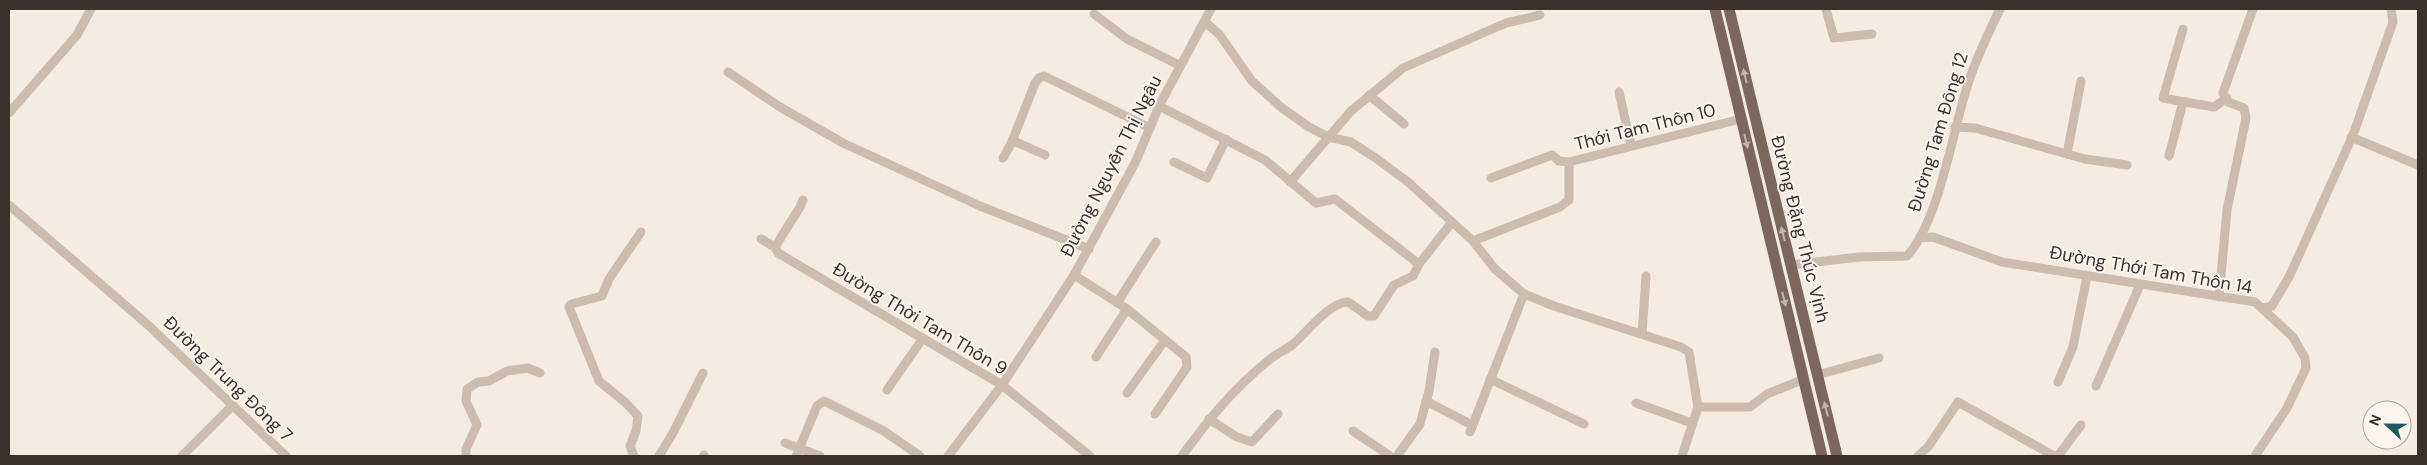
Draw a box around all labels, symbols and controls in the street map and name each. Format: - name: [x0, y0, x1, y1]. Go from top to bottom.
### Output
- street label: Đường Tam Đông 12: [1902, 49, 1974, 215]
- one-way arrow: [1741, 68, 1749, 84]
- street label: Đường Nguyễn Thị Ngâu: [1055, 71, 1167, 261]
- street label: Thới Tam Thôn 10: [1572, 98, 1718, 156]
- street label: Đường Đặng Thúc Vịnh: [1765, 133, 1835, 325]
- one-way arrow: [1742, 134, 1750, 149]
- one-way arrow: [1779, 227, 1787, 242]
- street label: Đường Thới Tam Thôn 14: [2048, 240, 2254, 300]
- street label: Đường Thời Tam Thôn 9: [828, 257, 1012, 381]
- one-way arrow: [1780, 292, 1788, 307]
- street label: Đường Trung Đông 7: [158, 311, 298, 447]
- north arrow: [2362, 400, 2412, 450]
- one-way arrow: [1822, 401, 1830, 416]
- text: N: [2365, 412, 2385, 428]

